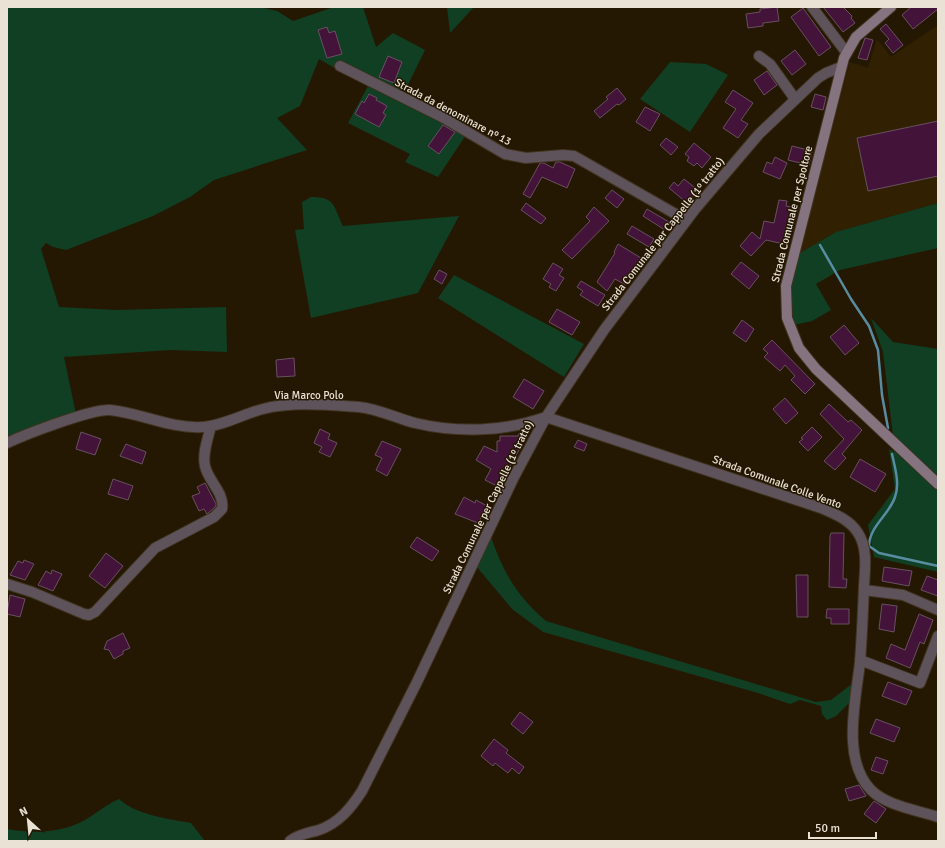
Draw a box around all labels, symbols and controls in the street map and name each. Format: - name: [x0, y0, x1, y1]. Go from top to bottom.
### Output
- street label: Strada da denominare nº 13: [393, 76, 514, 148]
- street label: Strada Comunale per Spoltore: [769, 144, 815, 284]
- street label: Strada Comunale per Cappelle (1º tratto): [599, 155, 727, 313]
- street label: Via Marco Polo: [274, 389, 344, 402]
- street label: Strada Comunale per Cappelle (1º tratto): [440, 418, 536, 596]
- street label: Strada Comunale Colle Vento: [711, 453, 843, 511]
- north arrow: [8, 800, 48, 840]
- text: N: [17, 804, 30, 819]
- scale bar: [809, 814, 876, 840]
- text: 50 m: [815, 821, 840, 836]

